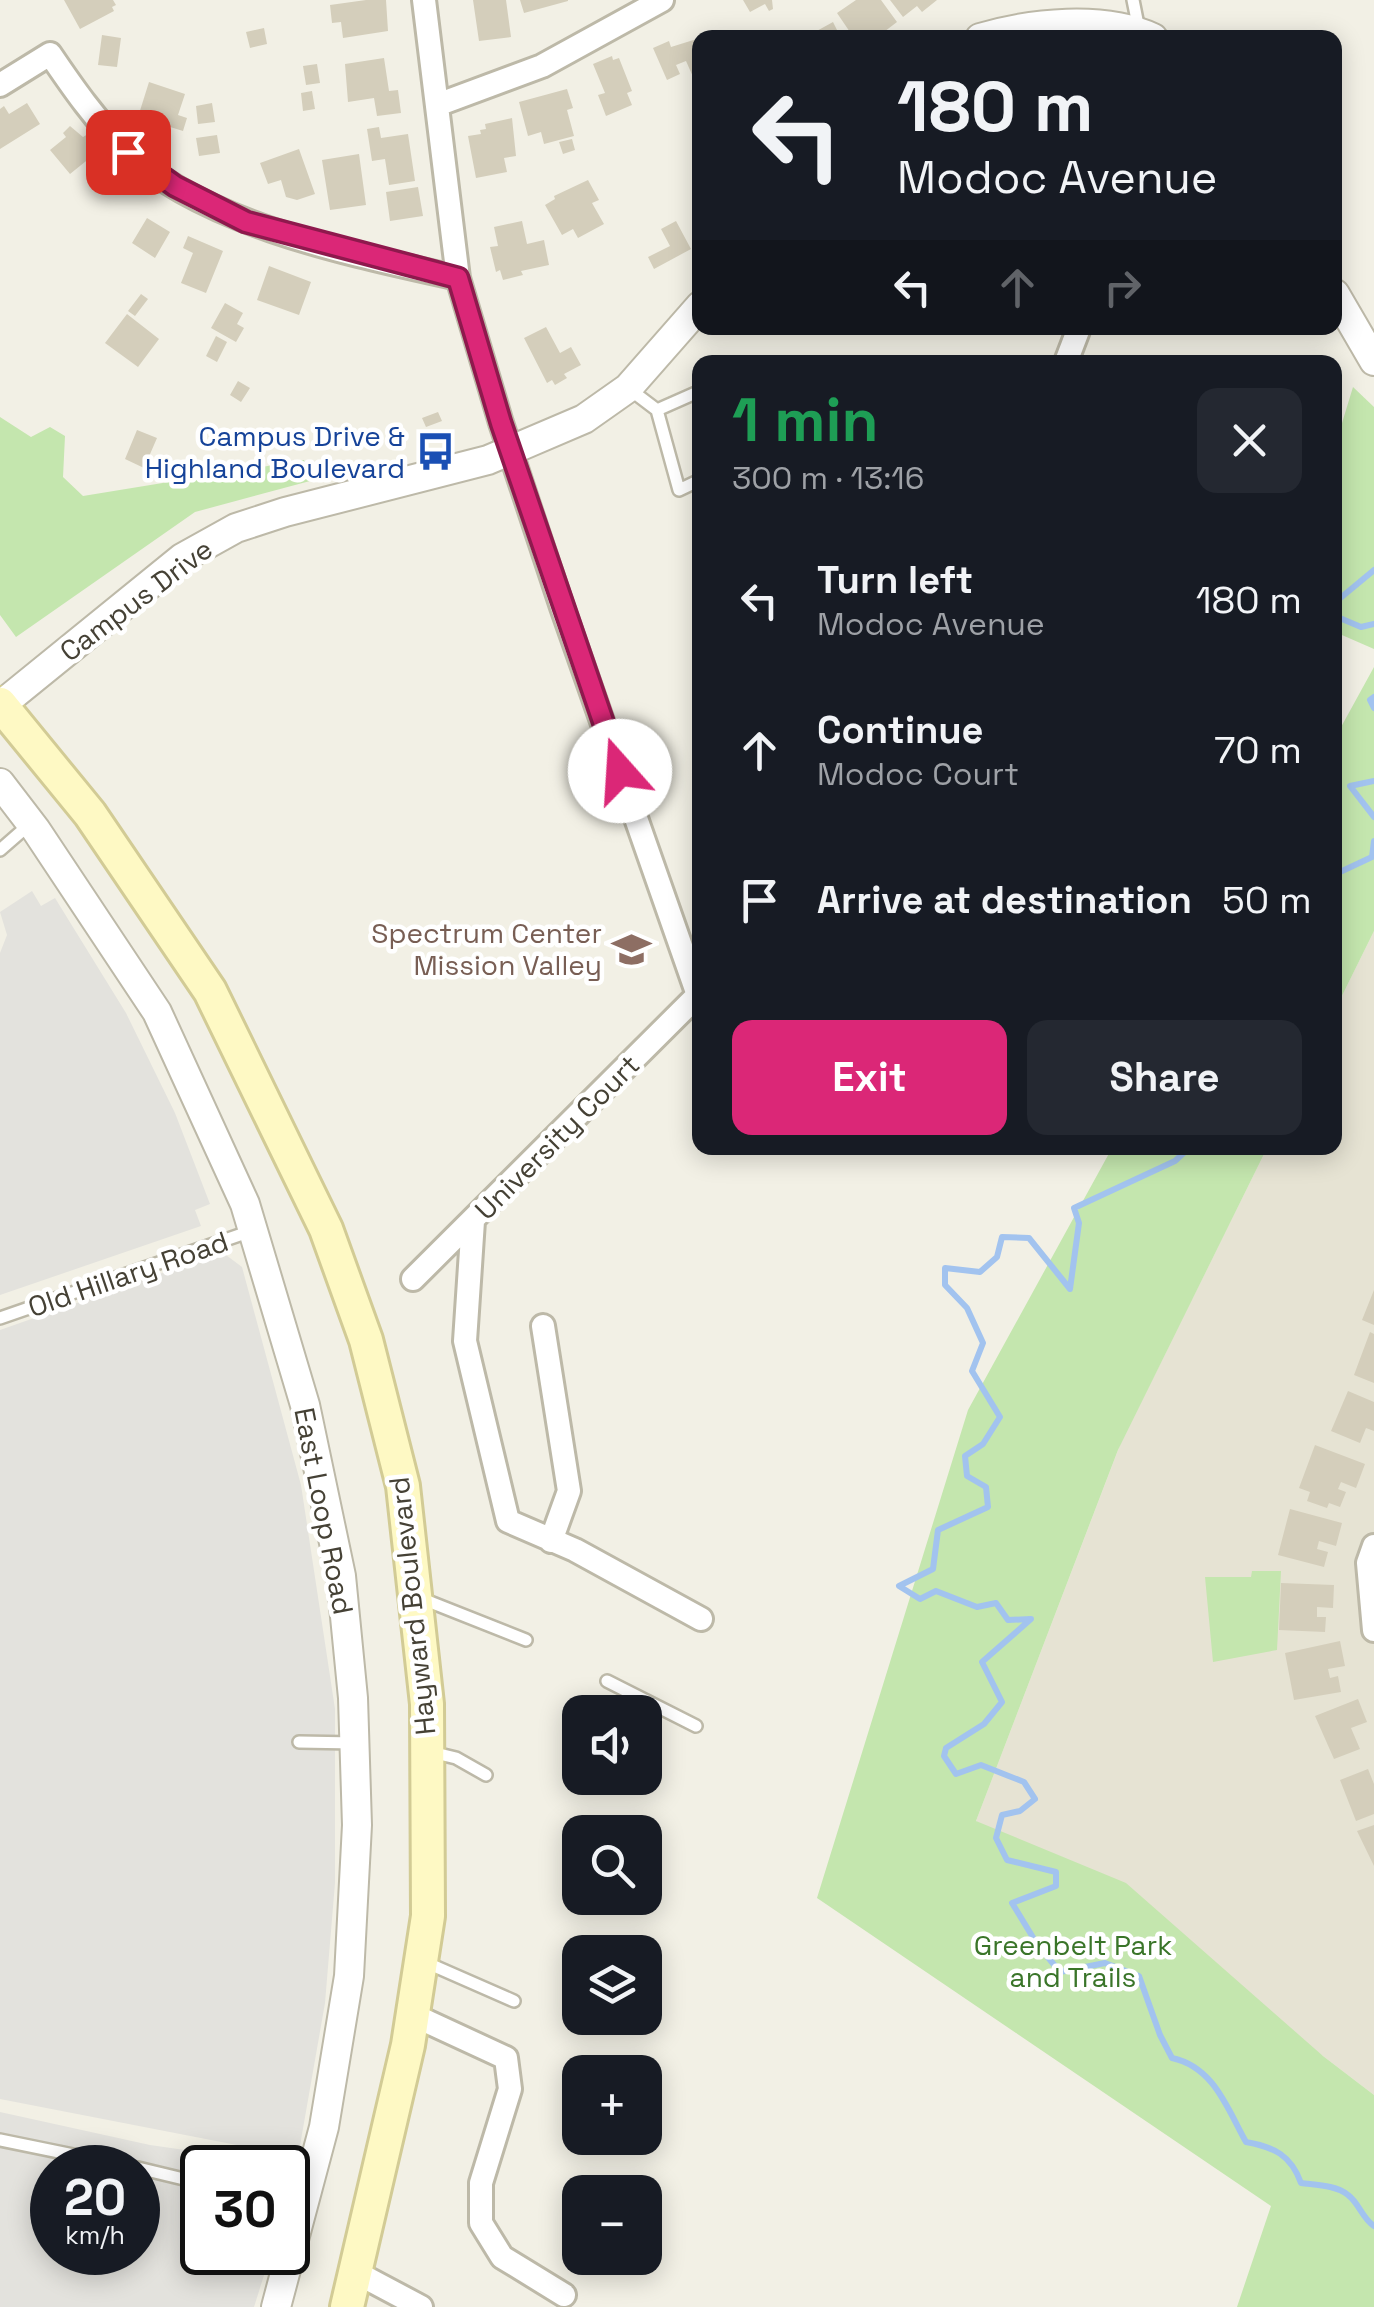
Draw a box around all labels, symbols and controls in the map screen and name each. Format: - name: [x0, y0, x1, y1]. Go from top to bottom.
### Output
- text: 180 m: [897, 62, 1094, 151]
- icon: left: [732, 70, 862, 200]
- pin: [86, 110, 171, 195]
- icon: arrive: [101, 125, 156, 180]
- text: Modoc Avenue: [897, 149, 1217, 206]
- icon: left: [885, 260, 940, 315]
- icon: ahead: [990, 260, 1045, 315]
- icon: right: [1095, 260, 1150, 315]
- text: 1 min: [732, 382, 879, 459]
- button: close: [1197, 388, 1302, 493]
- place label: Campus Drive & Highland Boulevard: [145, 418, 405, 486]
- bus stop icon: Campus Drive & Highland Boulevard: [414, 431, 456, 473]
- text: 300 m · 13:16: [732, 458, 924, 498]
- street label: Campus Drive: [52, 531, 220, 669]
- text: Turn left: [817, 556, 973, 604]
- icon: left: [732, 573, 787, 628]
- text: 180 m: [1196, 576, 1302, 624]
- text: Modoc Avenue: [817, 604, 1045, 644]
- text: Continue: [817, 706, 983, 754]
- position arrow: [568, 719, 672, 823]
- icon: ahead: [732, 723, 787, 778]
- text: 70 m: [1214, 726, 1302, 774]
- text: Modoc Court: [817, 754, 1019, 794]
- icon: arrive: [732, 873, 787, 928]
- text: Arrive at destination: [817, 876, 1192, 924]
- text: 50 m: [1222, 876, 1312, 924]
- place label: Spectrum Center Mission Valley: [371, 915, 602, 983]
- school or university icon: Spectrum Center Mission Valley: [611, 928, 653, 970]
- button: Exit: [732, 1020, 1007, 1135]
- button: Share: [1027, 1020, 1302, 1135]
- street label: University Court: [467, 1047, 647, 1227]
- street label: Old Hillary Road: [23, 1223, 233, 1325]
- street label: East Loop Road: [286, 1404, 362, 1618]
- street label: Hayward Boulevard: [381, 1475, 443, 1737]
- map controls: [562, 1695, 662, 2275]
- button: sound: [562, 1695, 662, 1795]
- button: search: [562, 1815, 662, 1915]
- park label: Greenbelt Park and Trails: [974, 1927, 1172, 1995]
- button: layers: [562, 1935, 662, 2035]
- button: +: [562, 2055, 662, 2155]
- speed limit sign: 30: [180, 2145, 310, 2275]
- text: 20: [64, 2166, 126, 2230]
- button: −: [562, 2175, 662, 2275]
- text: km/h: [65, 2219, 125, 2251]

